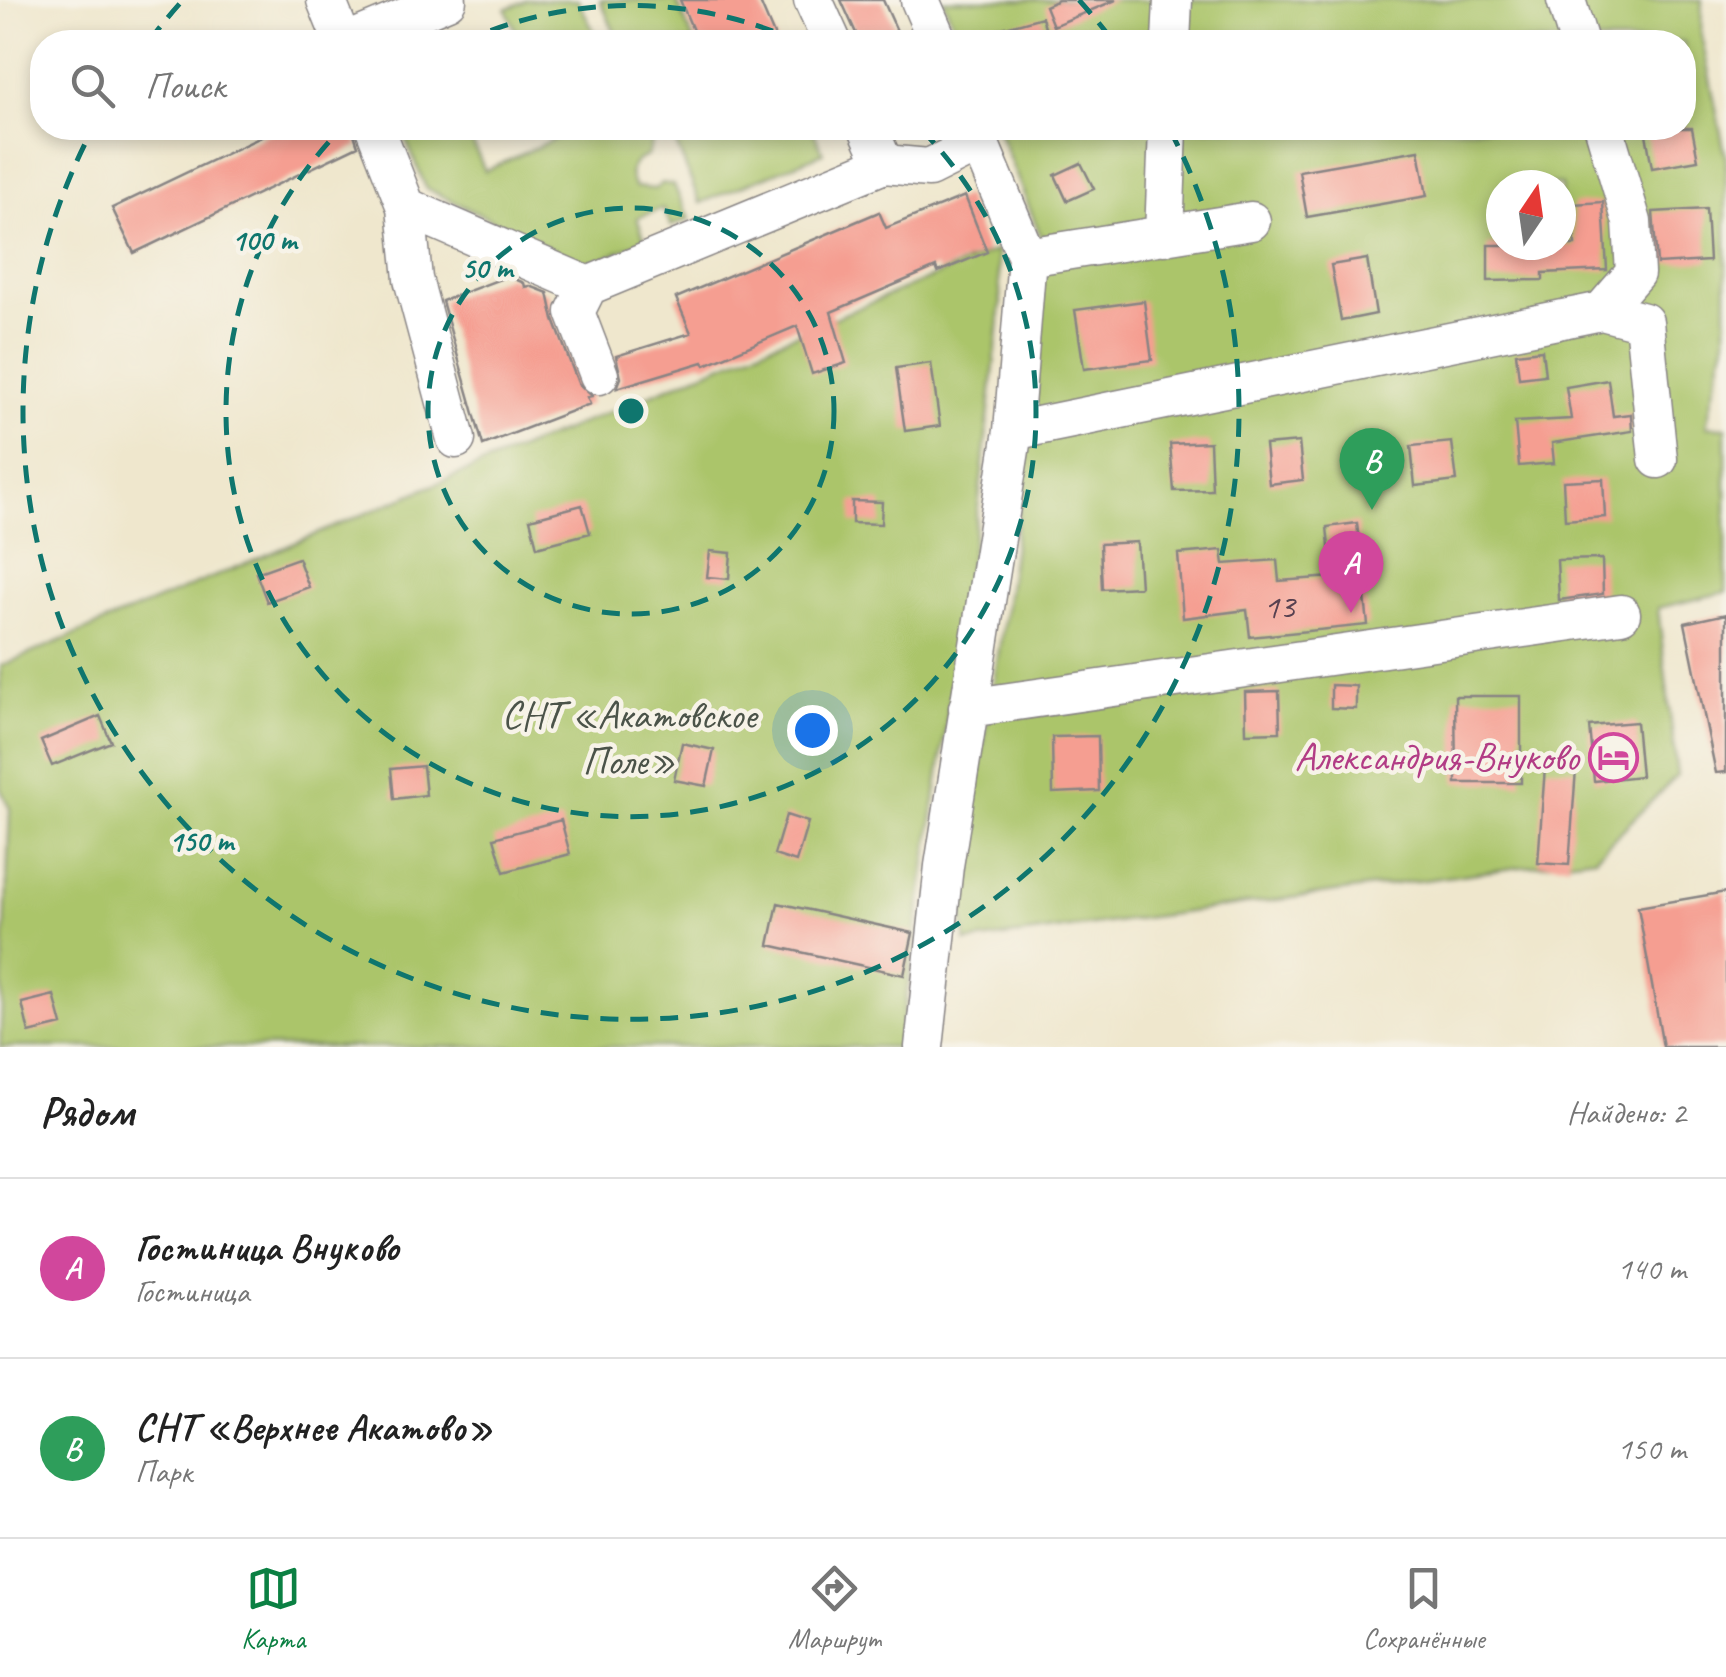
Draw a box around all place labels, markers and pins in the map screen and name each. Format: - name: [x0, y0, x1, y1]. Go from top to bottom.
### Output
- centre of rings: [613, 393, 649, 429]
- pin: B: [1340, 428, 1404, 510]
- pin: A: [1318, 530, 1384, 613]
- hotel icon: Александрия-Внуково: [1588, 731, 1640, 783]
- place label: Александрия-Внуково: [1294, 732, 1581, 782]

